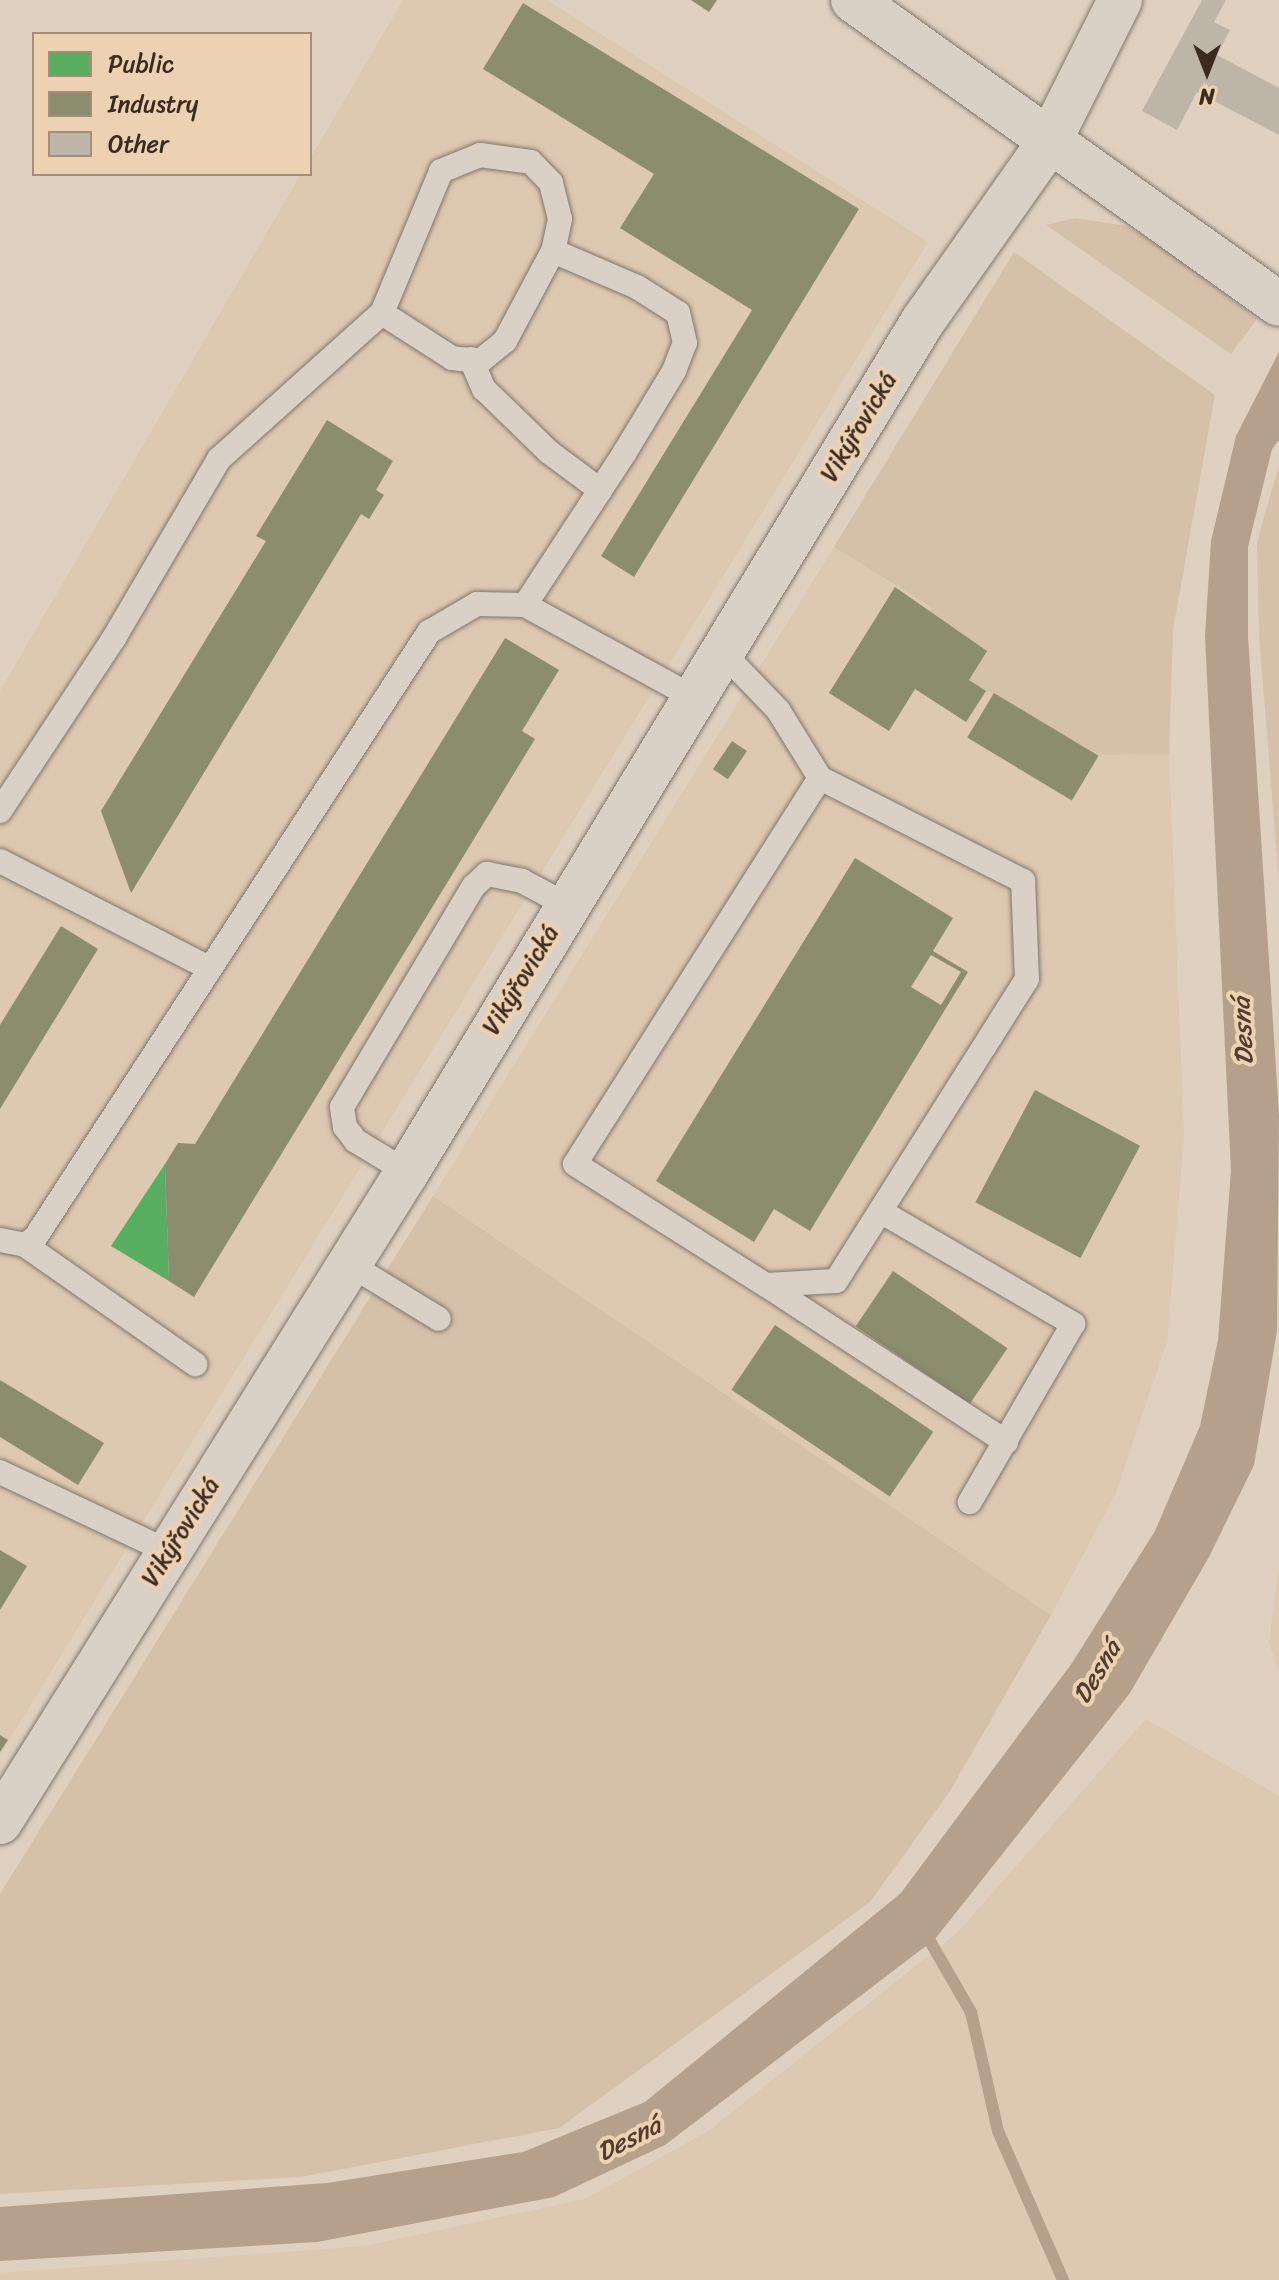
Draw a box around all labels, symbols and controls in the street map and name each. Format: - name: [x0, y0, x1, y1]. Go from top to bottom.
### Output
- legend: [32, 32, 312, 176]
- north arrow: [1167, 32, 1247, 112]
- text: Public: [108, 43, 174, 85]
- text: N: [1199, 77, 1215, 116]
- text: Industry: [108, 83, 198, 125]
- text: Other: [108, 123, 169, 165]
- street label: Vikýřovická: [815, 367, 903, 487]
- street label: Vikýřovická: [477, 920, 565, 1040]
- water label: Desná: [1226, 996, 1260, 1066]
- street label: Vikýřovická: [136, 1472, 226, 1592]
- water label: Desná: [1066, 1635, 1128, 1709]
- water label: Desná: [592, 2110, 666, 2168]

